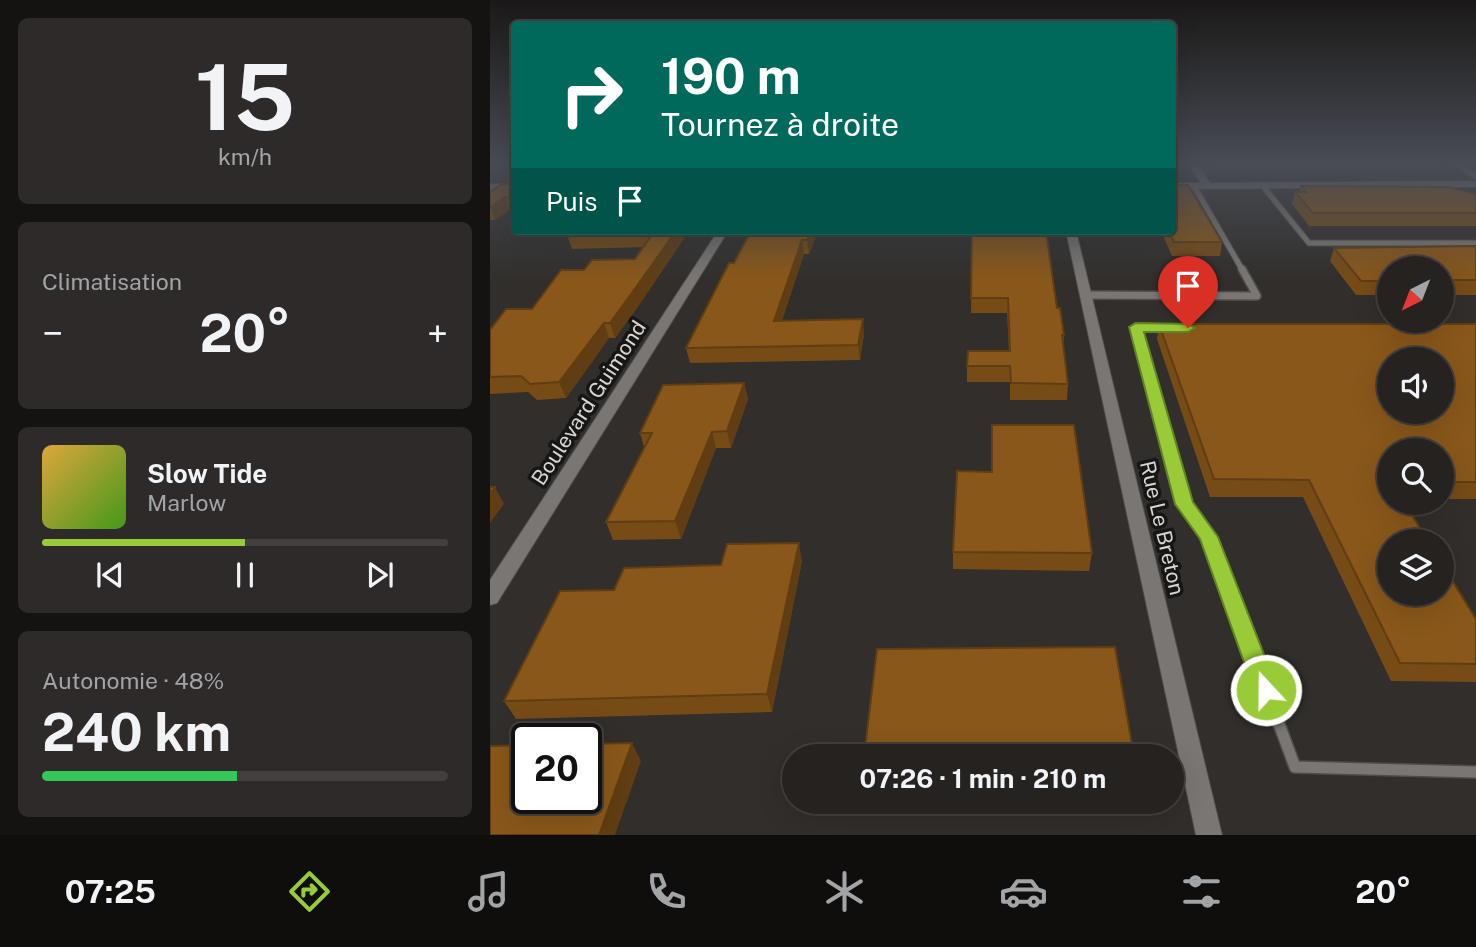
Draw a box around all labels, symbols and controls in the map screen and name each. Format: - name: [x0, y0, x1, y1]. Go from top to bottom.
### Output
- text: 15: [195, 44, 295, 150]
- text: 190 m: [661, 47, 801, 105]
- icon: right: [546, 49, 637, 140]
- text: Tournez à droite: [661, 106, 899, 143]
- text: km/h: [218, 143, 272, 170]
- icon: arrive: [611, 182, 649, 220]
- text: Puis: [546, 186, 597, 217]
- pin: [1158, 256, 1218, 328]
- north arrow: [1377, 256, 1454, 332]
- map controls: [1377, 256, 1454, 606]
- icon: arrive: [1169, 267, 1207, 305]
- text: Climatisation: [42, 268, 182, 295]
- text: 20°: [199, 303, 291, 364]
- text: −: [42, 311, 63, 356]
- text: +: [427, 311, 448, 356]
- street label: Boulevard Guimond: [526, 316, 651, 490]
- button: sound: [1377, 347, 1454, 424]
- button: search: [1377, 438, 1454, 515]
- text: Slow Tide: [147, 458, 267, 489]
- street label: Rue Le Breton: [1135, 458, 1190, 597]
- text: Marlow: [147, 489, 226, 516]
- button: layers: [1377, 529, 1454, 606]
- icon: previous: [91, 556, 129, 594]
- icon: pause: [226, 556, 264, 594]
- icon: next: [361, 556, 399, 594]
- position arrow: [1229, 653, 1303, 727]
- text: Autonomie · 48%: [42, 667, 224, 694]
- text: 240 km: [42, 702, 231, 763]
- speed limit sign: 20: [511, 723, 602, 814]
- text: 07:26 · 1 min · 210 m: [860, 763, 1106, 794]
- icon: directions: [285, 867, 334, 916]
- icon: music: [464, 867, 513, 916]
- icon: phone: [642, 867, 691, 916]
- icon: climate: [820, 867, 869, 916]
- icon: car: [999, 867, 1048, 916]
- icon: filters: [1177, 867, 1226, 916]
- text: 07:25: [65, 873, 156, 910]
- text: 20°: [1355, 873, 1411, 910]

